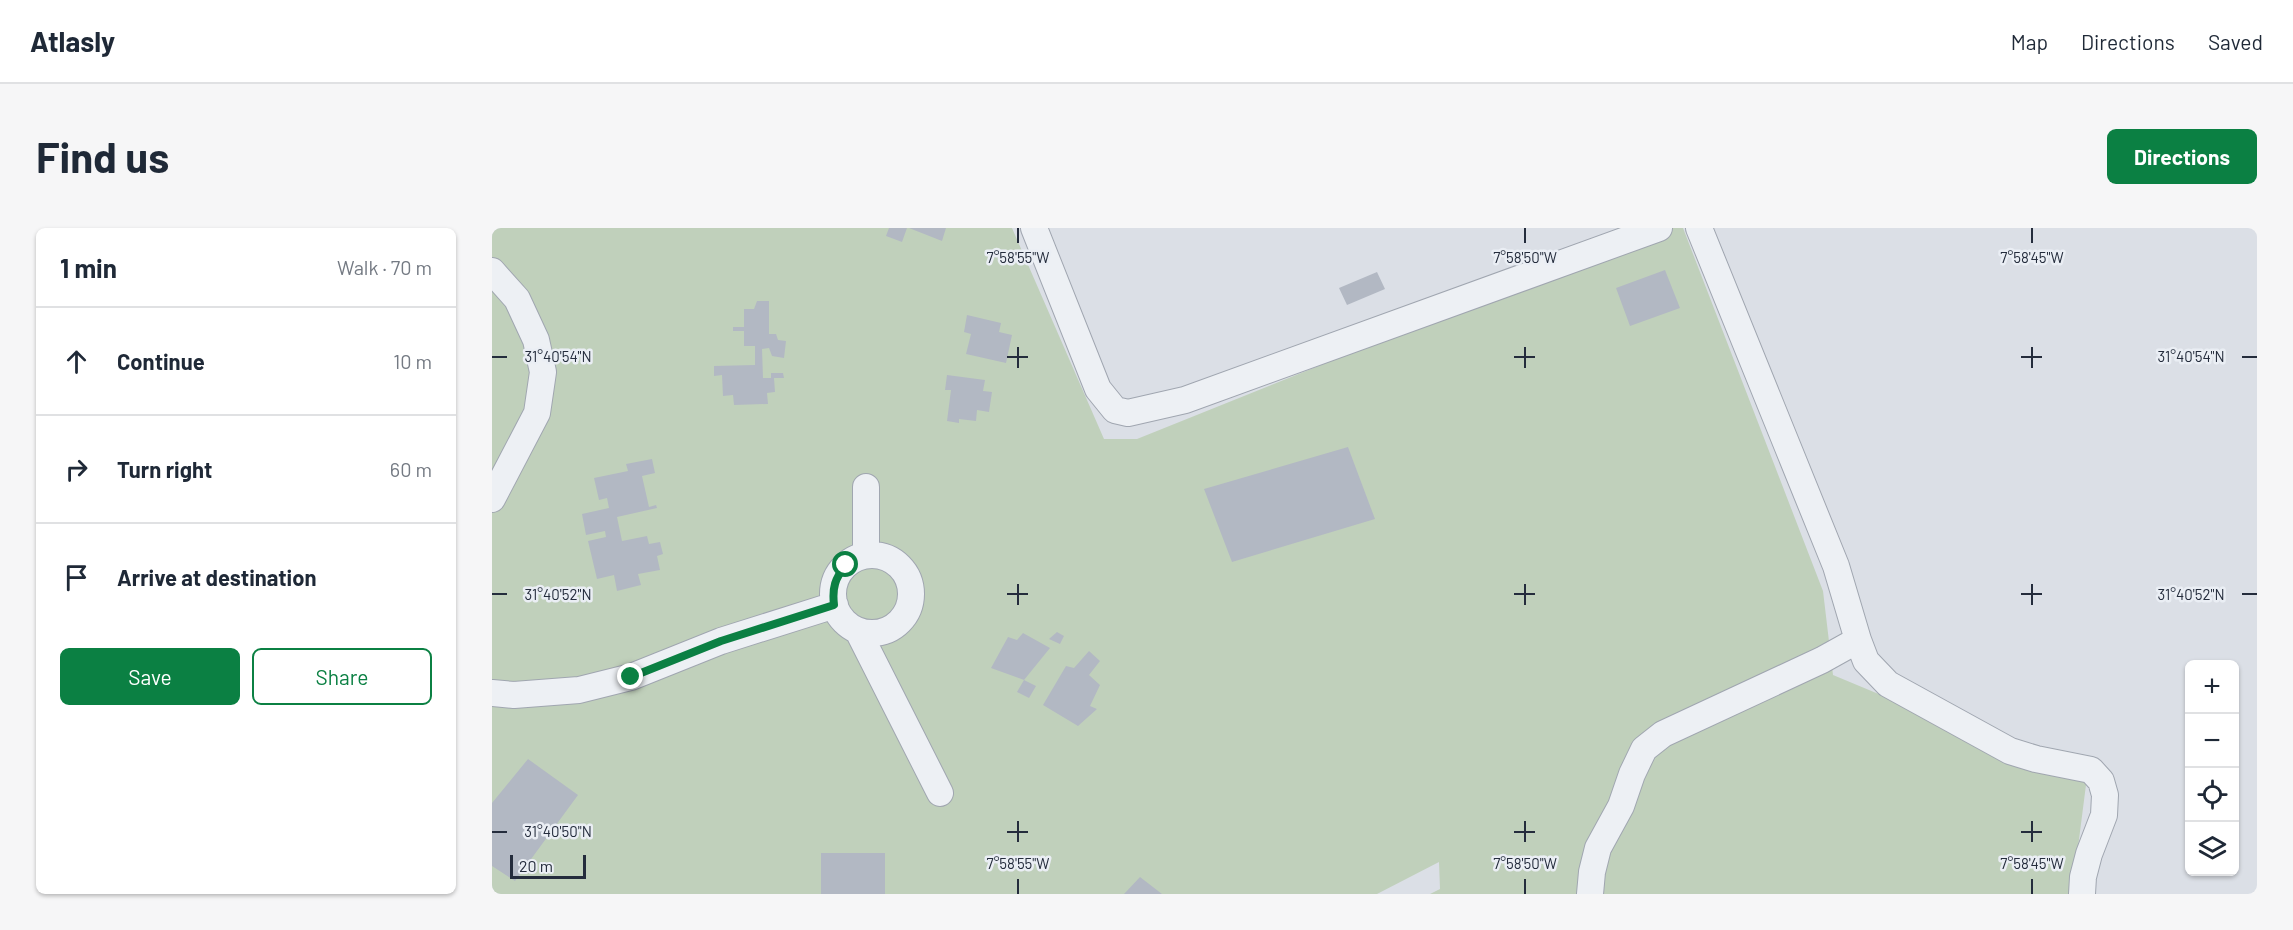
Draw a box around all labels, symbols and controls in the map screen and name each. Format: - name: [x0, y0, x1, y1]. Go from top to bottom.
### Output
- text: Atlasly: [30, 24, 115, 58]
- text: Map: [2011, 29, 2048, 54]
- text: Directions: [2081, 29, 2175, 54]
- text: Saved: [2208, 29, 2263, 54]
- button: Directions: [2107, 129, 2257, 184]
- text: Find us: [36, 131, 169, 181]
- text: 7°58'55"W: [987, 248, 1049, 266]
- text: 7°58'50"W: [1493, 248, 1557, 266]
- text: 7°58'45"W: [2000, 248, 2064, 266]
- text: 1 min: [60, 252, 117, 283]
- text: Walk · 70 m: [337, 255, 432, 279]
- icon: ahead: [60, 345, 93, 378]
- text: 31°40'54"N: [524, 347, 592, 365]
- text: 31°40'54"N: [2157, 347, 2225, 365]
- text: Continue: [117, 348, 205, 374]
- text: 10 m: [393, 349, 432, 373]
- icon: right: [60, 453, 93, 486]
- text: Turn right: [117, 456, 212, 482]
- text: 60 m: [390, 457, 432, 481]
- route start: [832, 551, 858, 577]
- icon: arrive: [60, 561, 93, 594]
- text: Arrive at destination: [117, 564, 316, 590]
- text: 31°40'52"N: [524, 585, 592, 603]
- text: 31°40'52"N: [2157, 585, 2225, 603]
- button: Save: [60, 648, 240, 705]
- button: Share: [252, 648, 432, 705]
- map controls: [2185, 660, 2239, 876]
- button: +: [2185, 660, 2239, 714]
- route end: [617, 663, 643, 689]
- button: −: [2185, 714, 2239, 768]
- button: locate: [2185, 768, 2239, 822]
- text: 31°40'50"N: [524, 822, 592, 840]
- button: layers: [2185, 822, 2239, 876]
- scale bar: [510, 852, 586, 880]
- text: 7°58'55"W: [987, 854, 1049, 872]
- text: 7°58'50"W: [1493, 854, 1557, 872]
- text: 7°58'45"W: [2000, 854, 2064, 872]
- text: 20 m: [519, 856, 553, 875]

